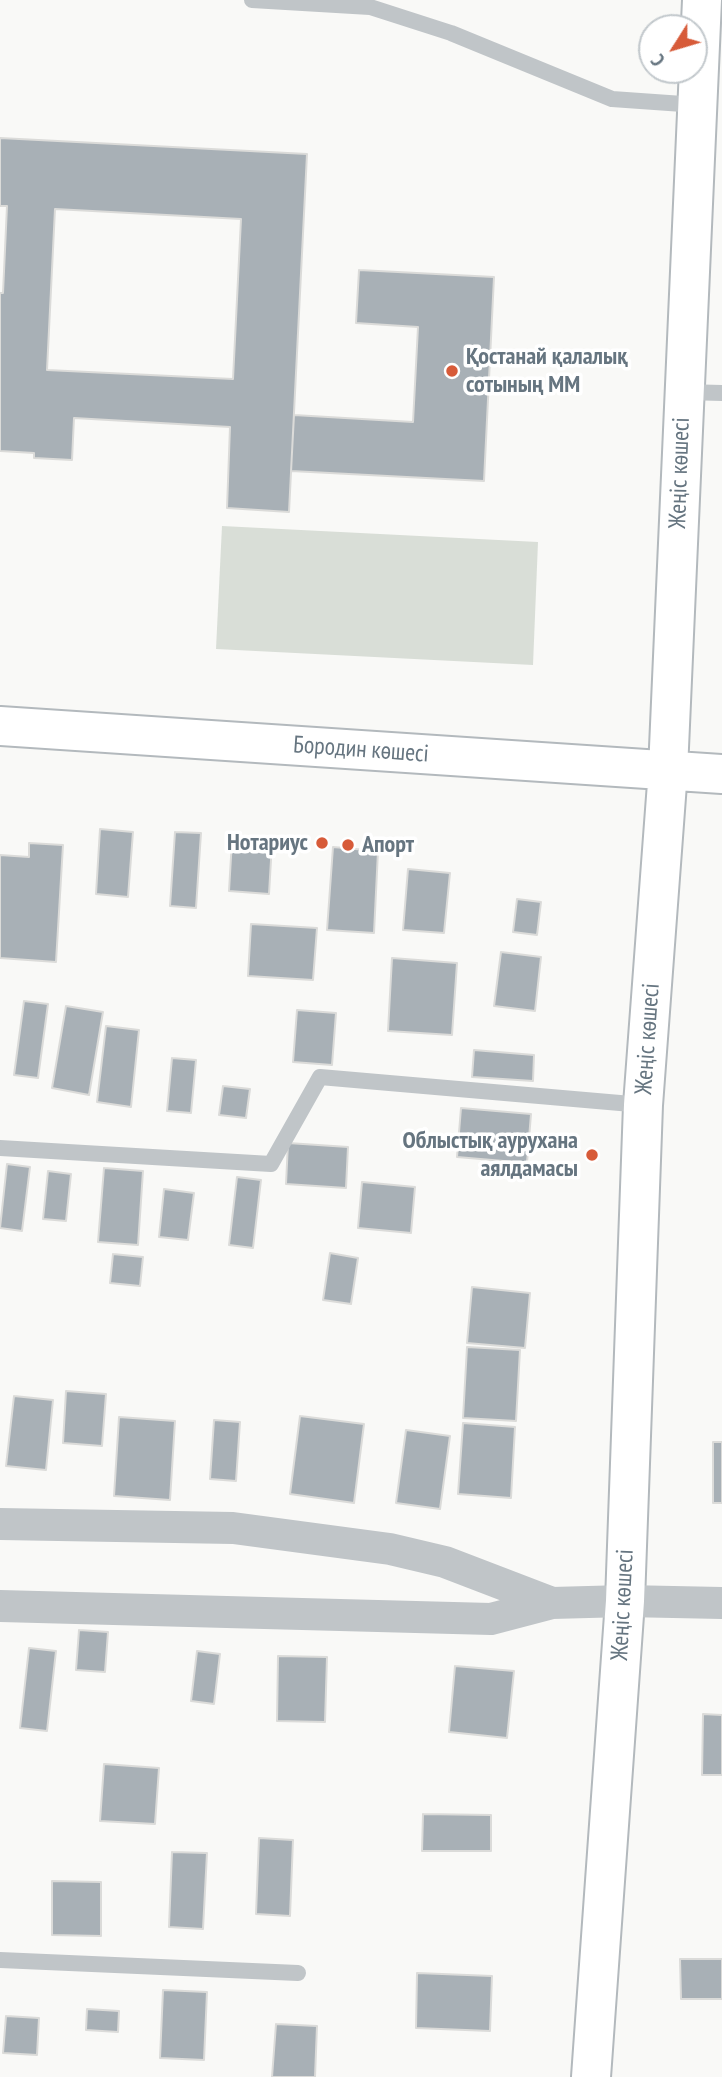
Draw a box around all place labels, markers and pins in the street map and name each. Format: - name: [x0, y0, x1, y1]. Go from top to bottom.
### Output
- place label: Қостанай қалалық сотының ММ: [466, 343, 628, 399]
- marker: Қостанай қалалық сотының ММ: [444, 363, 460, 379]
- place label: Нотариус: [227, 829, 308, 857]
- place label: Апорт: [362, 831, 414, 859]
- marker: Нотариус: [314, 835, 330, 851]
- marker: Апорт: [340, 837, 356, 853]
- place label: Облыстық аурухана аялдамасы: [403, 1127, 578, 1183]
- marker: Облыстық аурухана аялдамасы: [584, 1147, 600, 1163]

